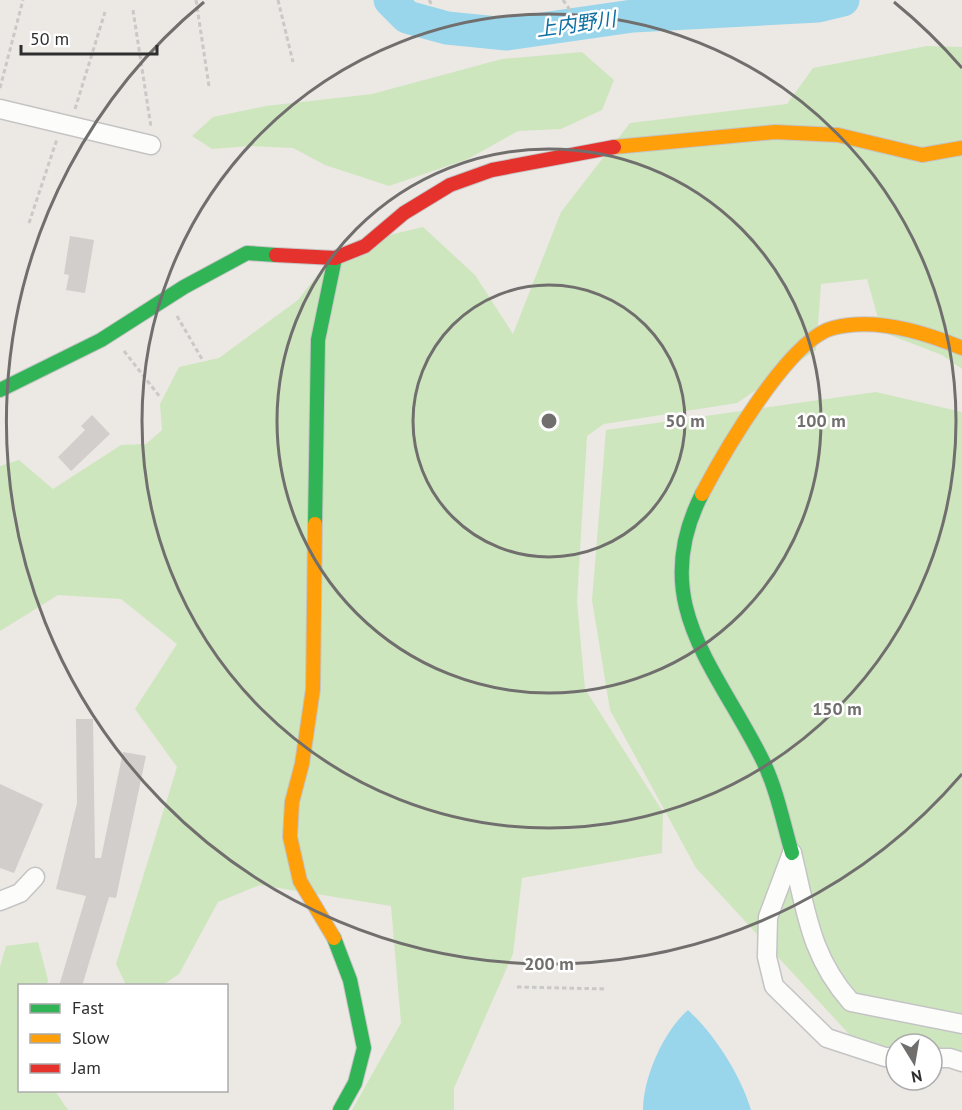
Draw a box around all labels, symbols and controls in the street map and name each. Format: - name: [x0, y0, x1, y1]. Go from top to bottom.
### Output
- water label: 上内野川: [535, 5, 619, 42]
- scale bar: [21, 18, 158, 56]
- text: 50 m: [30, 27, 69, 50]
- text: 50 m: [665, 409, 705, 432]
- text: 100 m: [796, 409, 846, 432]
- centre of rings: [539, 411, 559, 431]
- text: 150 m: [812, 697, 862, 720]
- text: 200 m: [524, 952, 574, 975]
- legend: [18, 984, 228, 1092]
- text: Fast: [72, 996, 104, 1019]
- text: Slow: [72, 1026, 110, 1049]
- north arrow: [884, 1032, 944, 1092]
- text: Jam: [71, 1056, 101, 1079]
- text: N: [910, 1066, 924, 1088]

